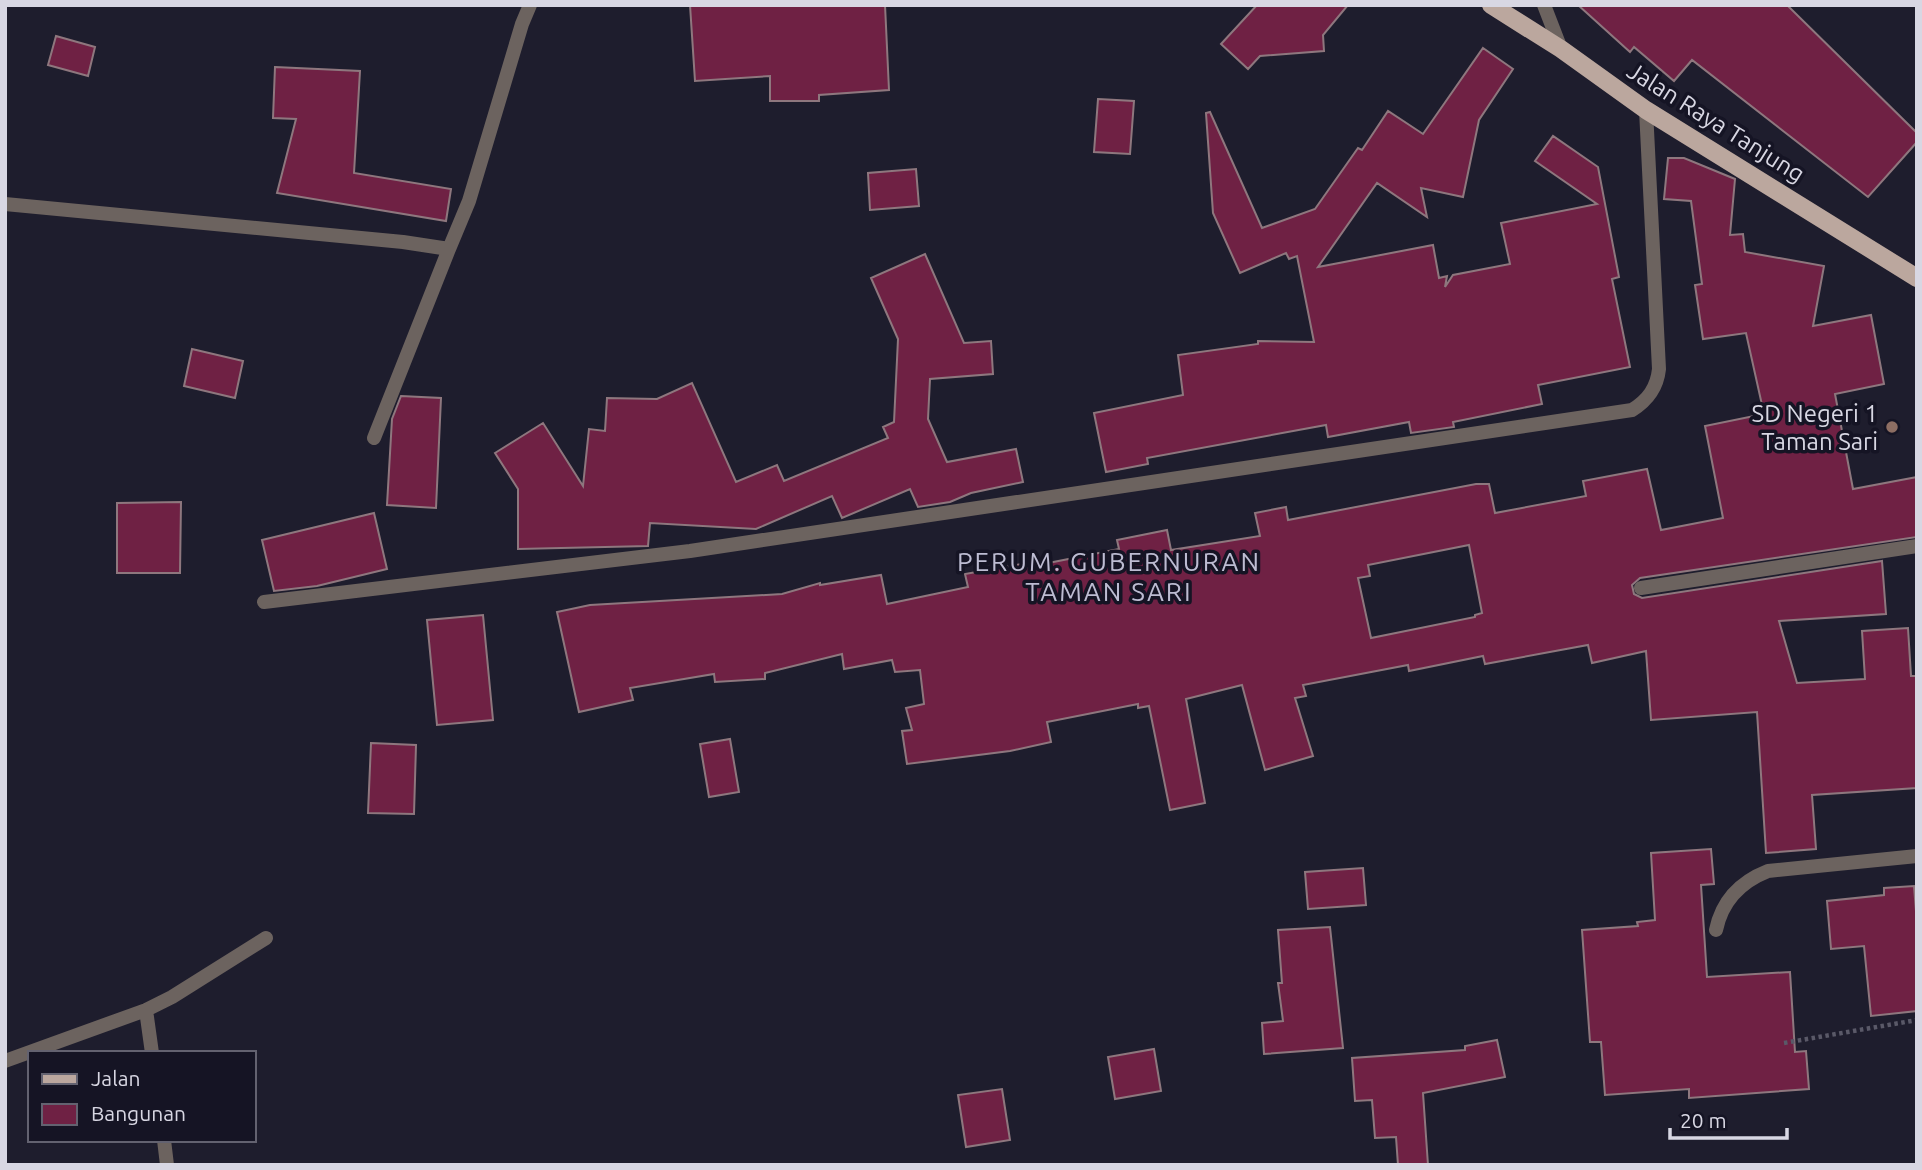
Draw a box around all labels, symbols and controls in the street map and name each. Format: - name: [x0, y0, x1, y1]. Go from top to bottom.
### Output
- street label: Jalan Raya Tanjung: [1622, 56, 1810, 188]
- place label: SD Negeri 1 Taman Sari: [1752, 400, 1878, 455]
- marker: SD Negeri 1 Taman Sari: [1884, 419, 1900, 435]
- district label: PERUM. GUBERNURAN TAMAN SARI: [957, 547, 1261, 606]
- legend: [28, 1051, 256, 1142]
- text: Jalan: [91, 1066, 140, 1090]
- scale bar: [1670, 1096, 1787, 1140]
- text: Bangunan: [91, 1101, 186, 1125]
- text: 20 m: [1680, 1108, 1727, 1132]

